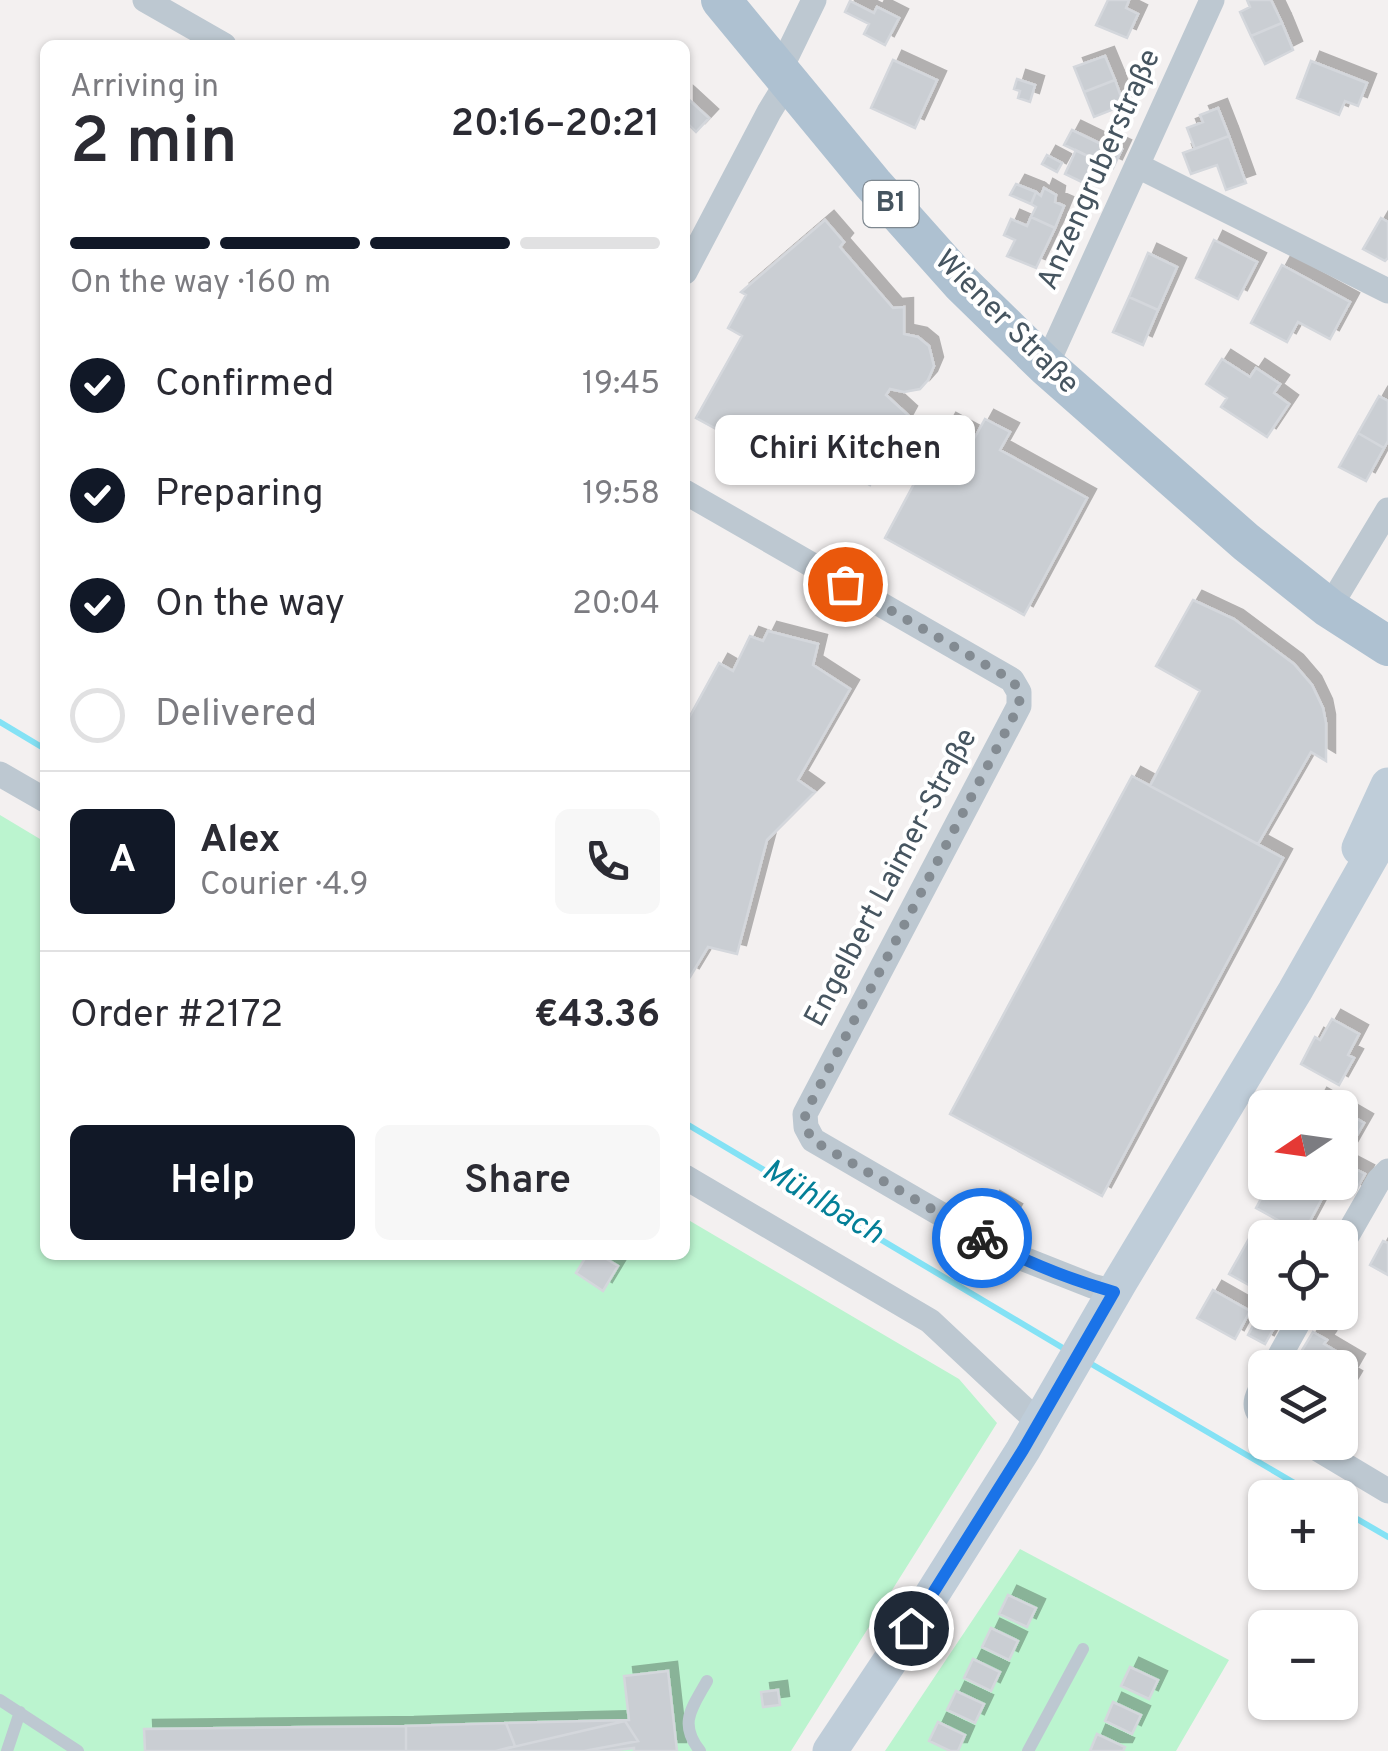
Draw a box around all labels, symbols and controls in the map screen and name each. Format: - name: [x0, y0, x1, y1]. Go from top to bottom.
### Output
- street label: Anzengruberstraße: [1030, 44, 1170, 296]
- text: Arriving in: [70, 68, 219, 108]
- text: 20:16–20:21: [451, 101, 660, 150]
- text: 2 min: [70, 104, 238, 186]
- road number: B1: [864, 181, 918, 227]
- street label: Wiener Straße: [926, 243, 1086, 403]
- text: On the way · 160 m: [70, 264, 331, 304]
- icon: check: [70, 358, 125, 413]
- text: Confirmed: [155, 361, 334, 410]
- text: 19:45: [582, 365, 660, 405]
- callout: Chiri Kitchen: [715, 414, 975, 484]
- text: Chiri Kitchen: [749, 430, 941, 470]
- icon: check: [70, 468, 125, 523]
- text: Preparing: [155, 471, 324, 520]
- text: 19:58: [582, 475, 660, 515]
- pin: [803, 542, 888, 627]
- icon: bag: [818, 557, 873, 612]
- icon: check: [70, 578, 125, 633]
- text: On the way: [155, 581, 345, 630]
- text: 20:04: [572, 585, 660, 625]
- text: Delivered: [155, 691, 317, 740]
- street label: Engelbert Laimer-Straße: [798, 722, 986, 1034]
- button: phone: [555, 809, 660, 914]
- text: Alex: [200, 817, 280, 866]
- text: A: [109, 837, 136, 886]
- text: Courier · 4.9: [200, 866, 369, 906]
- text: Order #2172: [70, 992, 283, 1041]
- text: €43.36: [534, 992, 660, 1041]
- north arrow: [1248, 1090, 1358, 1200]
- map controls: [1248, 1090, 1358, 1720]
- button: Help: [70, 1125, 355, 1240]
- button: Share: [375, 1125, 660, 1240]
- water label: Mühlbach: [754, 1151, 890, 1255]
- courier: [932, 1188, 1032, 1288]
- icon: bike: [955, 1211, 1010, 1266]
- button: locate: [1248, 1220, 1358, 1330]
- button: layers: [1248, 1350, 1358, 1460]
- button: +: [1248, 1480, 1358, 1590]
- pin: [869, 1586, 954, 1671]
- icon: home: [884, 1601, 939, 1656]
- button: −: [1248, 1610, 1358, 1720]

